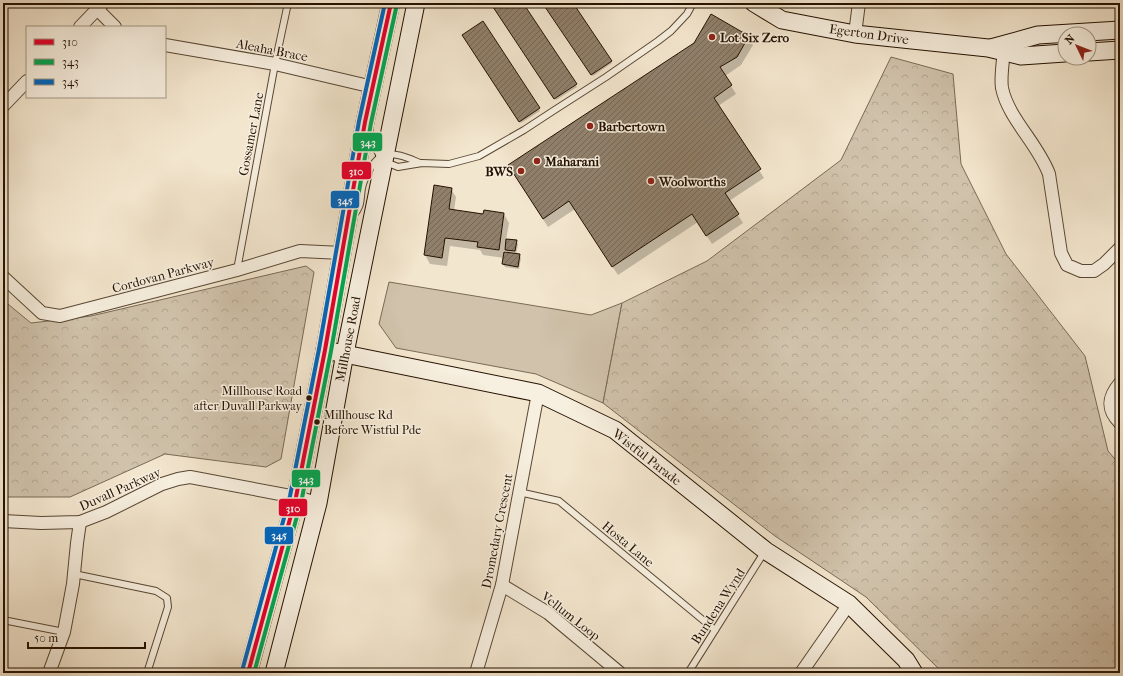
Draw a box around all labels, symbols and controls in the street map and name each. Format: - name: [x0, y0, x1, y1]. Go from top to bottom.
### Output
- street label: Egerton Drive: [828, 21, 910, 47]
- legend: [26, 26, 166, 98]
- north arrow: [1057, 26, 1097, 66]
- place label: Lot Six Zero: [720, 30, 790, 45]
- marker: Lot Six Zero: [707, 32, 717, 42]
- text: N: [1062, 32, 1078, 47]
- text: 310: [62, 35, 78, 49]
- street label: Aleaha Brace: [234, 36, 310, 64]
- text: 343: [62, 55, 79, 69]
- text: 345: [62, 75, 79, 89]
- street label: Gossamer Lane: [236, 90, 267, 177]
- place label: Barbertown: [598, 119, 665, 134]
- marker: Barbertown: [585, 121, 595, 131]
- line badge: 343: [352, 132, 383, 152]
- text: 343: [360, 136, 376, 149]
- place label: Maharani: [544, 154, 599, 169]
- marker: Maharani: [532, 156, 542, 166]
- line badge: 310: [341, 161, 372, 180]
- place label: BWS: [485, 164, 513, 179]
- text: 310: [349, 165, 363, 178]
- marker: BWS: [516, 166, 526, 176]
- place label: Woolworths: [658, 174, 726, 189]
- marker: Woolworths: [646, 176, 656, 186]
- line badge: 345: [330, 190, 360, 209]
- text: 345: [337, 194, 353, 207]
- street label: Cordovan Parkway: [110, 254, 217, 296]
- street label: Millhouse Road: [332, 294, 364, 383]
- place label: Millhouse Road after Duvall Parkway: [194, 384, 303, 413]
- marker: Millhouse Road after Duvall Parkway: [304, 393, 314, 403]
- place label: Millhouse Rd Before Wistful Pde: [324, 408, 421, 437]
- marker: Millhouse Rd Before Wistful Pde: [312, 417, 322, 427]
- street label: Wistful Parade: [609, 425, 685, 489]
- street label: Duvall Parkway: [77, 464, 164, 514]
- line badge: 343: [291, 469, 321, 488]
- street label: Dromedary Crescent: [478, 472, 516, 590]
- text: 343: [298, 473, 314, 486]
- line badge: 310: [278, 498, 308, 517]
- text: 310: [286, 502, 300, 515]
- street label: Hosta Lane: [599, 518, 657, 570]
- line badge: 345: [264, 526, 294, 545]
- text: 345: [271, 529, 287, 542]
- street label: Bundena Wynd: [688, 565, 748, 647]
- street label: Vellum Loop: [538, 588, 603, 644]
- scale bar: [28, 624, 145, 650]
- text: 50 m: [34, 631, 58, 645]

